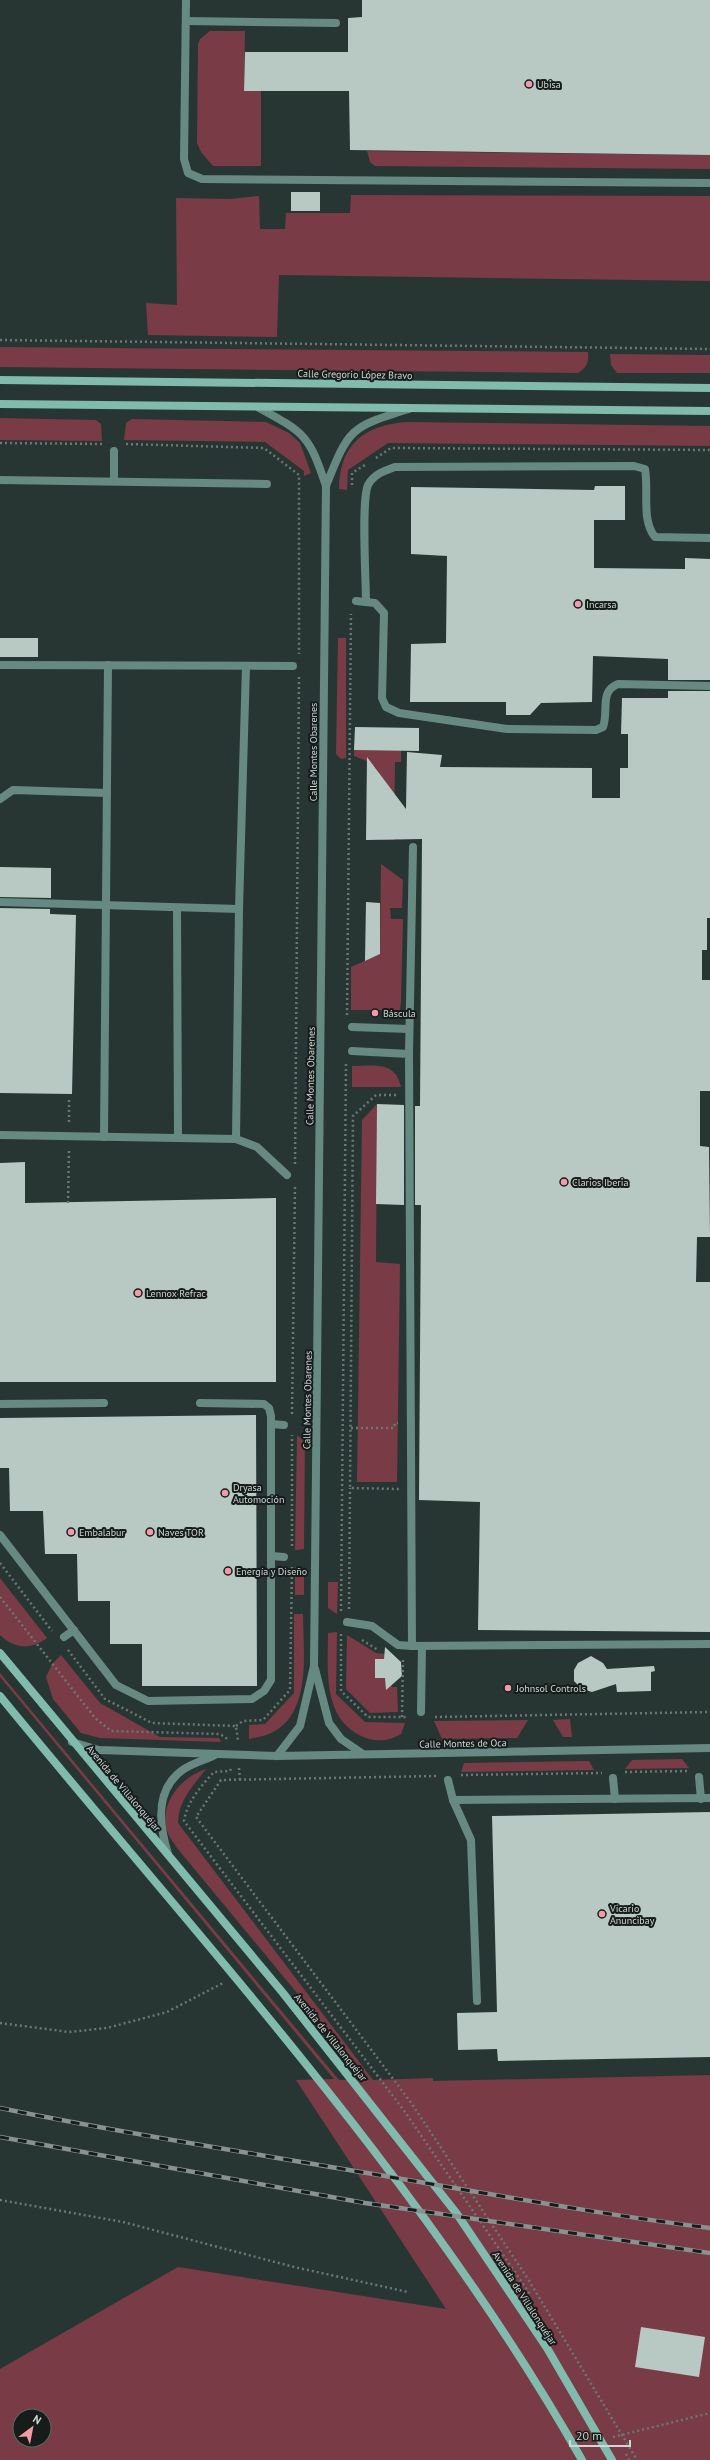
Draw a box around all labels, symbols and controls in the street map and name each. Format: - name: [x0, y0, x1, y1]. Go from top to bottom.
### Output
- place label: Ubisa: [537, 78, 561, 91]
- marker: Ubisa: [524, 79, 534, 89]
- street label: Calle Gregorio López Bravo: [297, 367, 413, 382]
- place label: Incarsa: [586, 598, 616, 611]
- marker: Incarsa: [573, 599, 583, 609]
- street label: Calle Montes Obarenes: [307, 703, 320, 801]
- place label: Báscula: [383, 1007, 416, 1020]
- marker: Báscula: [370, 1008, 380, 1018]
- street label: Calle Montes Obarenes: [303, 1027, 318, 1125]
- place label: Clarios Iberia: [572, 1176, 628, 1189]
- marker: Clarios Iberia: [559, 1177, 569, 1187]
- place label: Lennox Refrac: [146, 1287, 206, 1300]
- marker: Lennox Refrac: [133, 1288, 143, 1298]
- street label: Calle Montes Obarenes: [300, 1351, 315, 1449]
- place label: Dryasa Automoción: [233, 1481, 284, 1506]
- marker: Dryasa Automoción: [220, 1488, 230, 1498]
- place label: Embalabur: [79, 1526, 126, 1539]
- place label: Naves TOR: [158, 1526, 204, 1539]
- marker: Embalabur: [66, 1527, 76, 1537]
- marker: Naves TOR: [145, 1527, 155, 1537]
- place label: Energía y Diseño: [236, 1565, 307, 1578]
- marker: Energía y Diseño: [223, 1566, 233, 1576]
- place label: Johnsol Controls: [515, 1682, 586, 1695]
- marker: Johnsol Controls: [503, 1683, 513, 1693]
- street label: Calle Montes de Oca: [419, 1736, 507, 1751]
- street label: Avenida de Villalonquéjar: [84, 1742, 164, 1835]
- place label: Vicario Anuncibay: [609, 1902, 655, 1927]
- marker: Vicario Anuncibay: [597, 1909, 607, 1919]
- street label: Avenida de Villalonquéjar: [291, 1991, 370, 2084]
- street label: Avenida de Villalonquéjar: [489, 2249, 560, 2348]
- north arrow: [12, 2408, 52, 2448]
- text: N: [31, 2412, 44, 2427]
- scale bar: [570, 2422, 630, 2448]
- text: 20 m: [576, 2428, 602, 2443]

